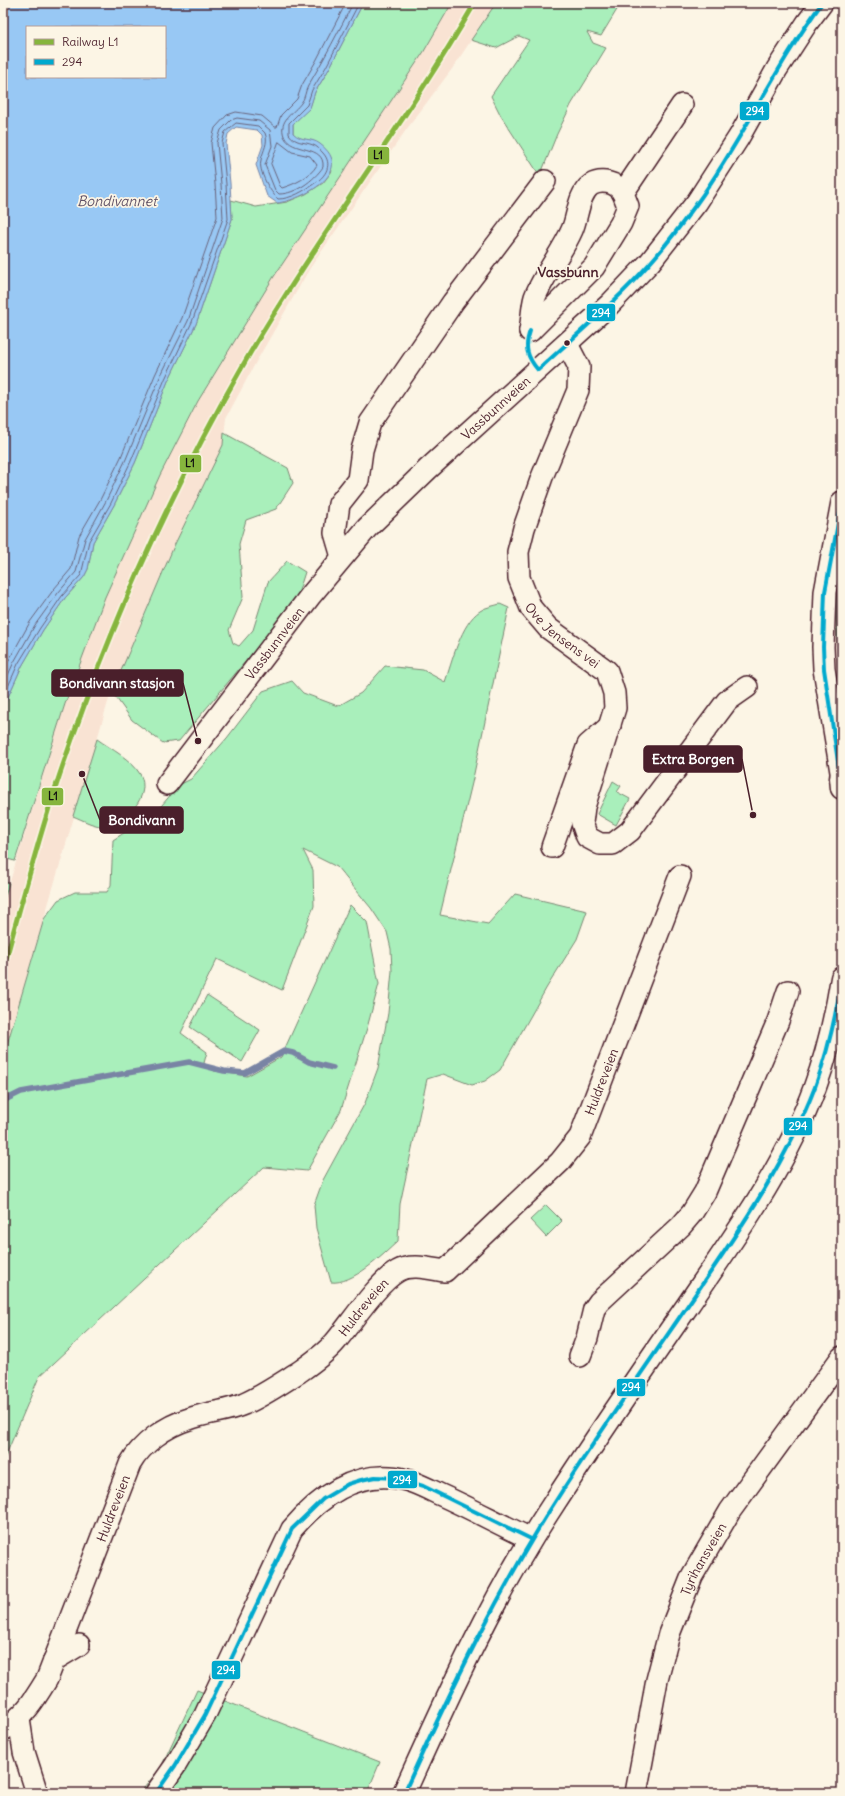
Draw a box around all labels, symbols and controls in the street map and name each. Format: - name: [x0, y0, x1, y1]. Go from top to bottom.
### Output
- legend: [26, 26, 166, 78]
- text: Railway L1: [62, 34, 119, 49]
- text: 294: [62, 54, 82, 69]
- line badge: 294: [739, 101, 770, 121]
- text: 294: [746, 104, 765, 118]
- line badge: L1: [367, 146, 390, 165]
- text: L1: [373, 148, 383, 162]
- water label: Bondivannet: [77, 192, 159, 210]
- district label: Vassbunn: [537, 263, 599, 281]
- line badge: 294: [586, 303, 616, 322]
- text: 294: [592, 306, 611, 320]
- unlabelled marker: [562, 338, 572, 348]
- street label: Vassbunnveien: [458, 372, 534, 444]
- line badge: L1: [179, 454, 202, 473]
- text: L1: [185, 456, 195, 470]
- street label: Ove Jensens vei: [521, 599, 603, 672]
- street label: Vassbunnveien: [241, 603, 308, 683]
- callout: Bondivann stasjon: [52, 670, 183, 696]
- text: Bondivann stasjon: [59, 674, 175, 692]
- callout: Extra Borgen: [644, 746, 742, 772]
- text: Extra Borgen: [652, 750, 734, 768]
- line badge: L1: [41, 787, 64, 806]
- text: L1: [48, 789, 58, 803]
- callout: Bondivann: [100, 807, 183, 833]
- text: Bondivann: [108, 811, 176, 829]
- street label: Huldreveien: [581, 1046, 622, 1118]
- line badge: 294: [783, 1117, 813, 1136]
- text: 294: [789, 1119, 808, 1133]
- street label: Huldreveien: [335, 1274, 393, 1340]
- line badge: 294: [616, 1378, 646, 1397]
- text: 294: [622, 1380, 641, 1394]
- line badge: 294: [387, 1470, 418, 1489]
- street label: Huldreveien: [93, 1472, 134, 1544]
- text: 294: [393, 1473, 412, 1487]
- street label: Tyrihansveien: [677, 1519, 731, 1598]
- line badge: 294: [211, 1660, 241, 1680]
- text: 294: [217, 1663, 236, 1677]

